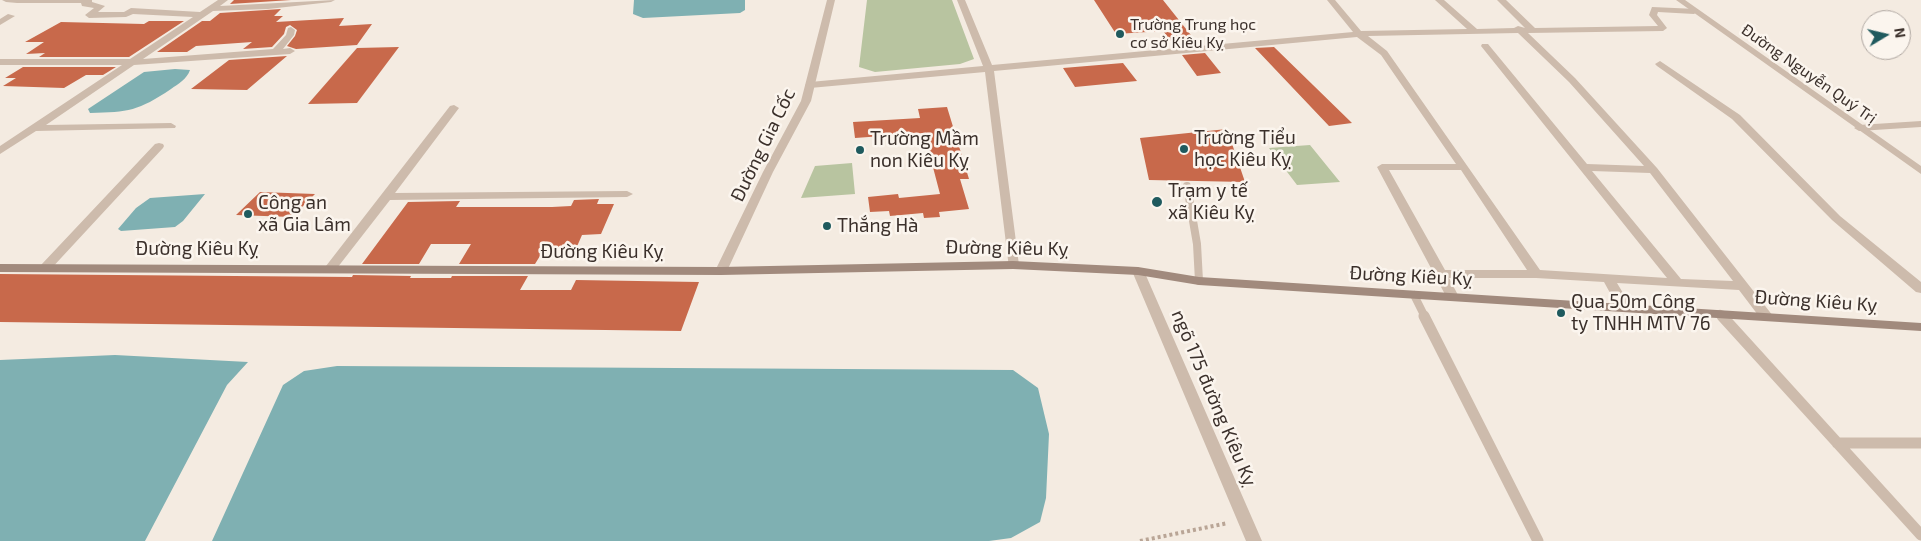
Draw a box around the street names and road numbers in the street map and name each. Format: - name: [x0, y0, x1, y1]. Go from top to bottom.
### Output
- street label: Đường Nguyễn Quý Trị: [1738, 20, 1880, 128]
- street label: Đường Gia Cốc: [726, 85, 800, 205]
- street label: Đường Kiêu Kỵ: [945, 236, 1069, 260]
- street label: Đường Kiêu Kỵ: [136, 238, 258, 260]
- street label: Đường Kiêu Kỵ: [541, 241, 663, 263]
- street label: Đường Kiêu Kỵ: [1349, 261, 1473, 291]
- street label: Đường Kiêu Kỵ: [1754, 285, 1878, 317]
- street label: ngõ 175 đường Kiêu Kỵ: [1167, 306, 1261, 490]

